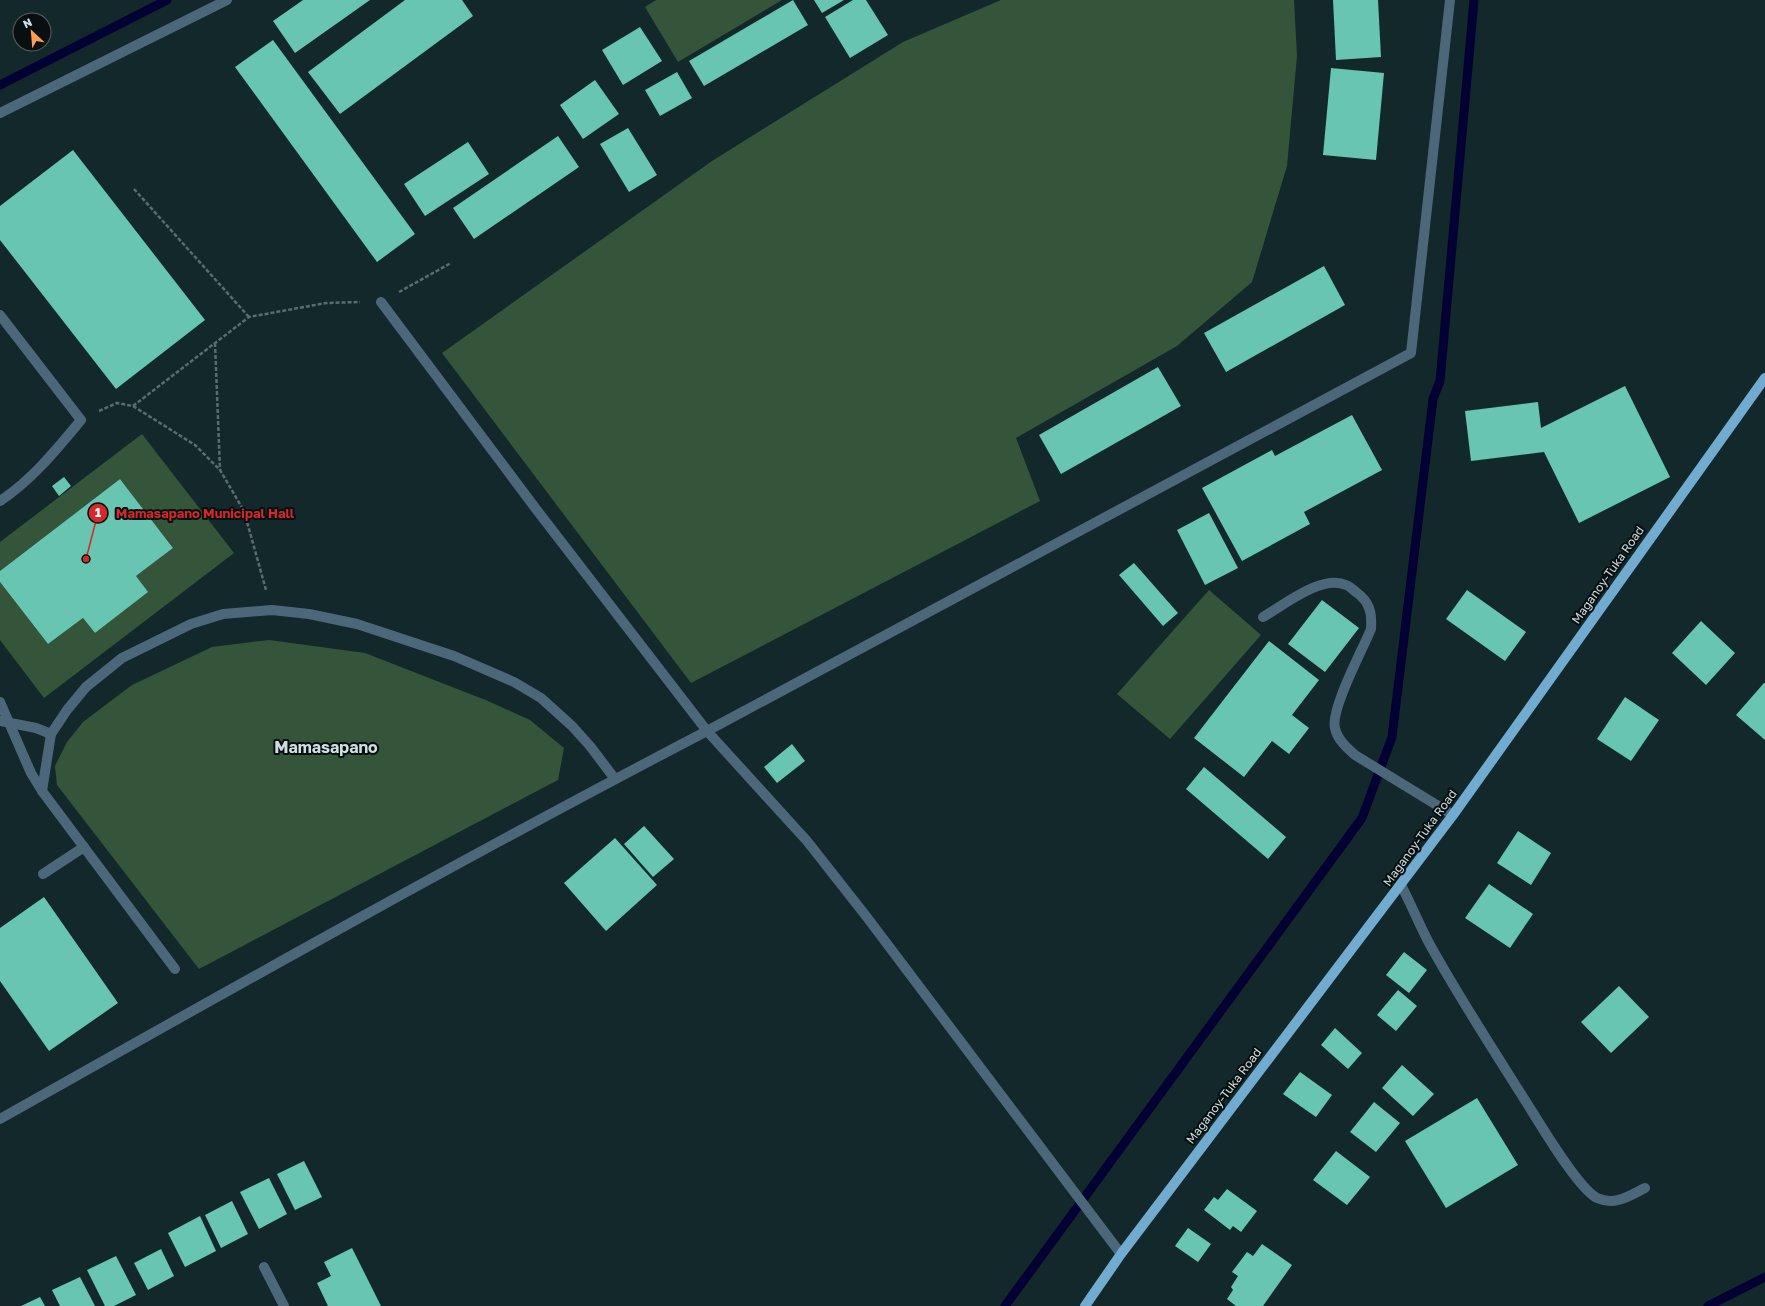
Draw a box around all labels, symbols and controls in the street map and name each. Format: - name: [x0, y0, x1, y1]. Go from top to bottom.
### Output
- north arrow: [12, 12, 52, 52]
- text: N: [21, 15, 34, 30]
- callout: Mamasapano Municipal Hall: [88, 500, 302, 525]
- text: 1: [95, 505, 101, 520]
- text: Mamasapano Municipal Hall: [116, 505, 295, 521]
- street label: Maganoy-Tuka Road: [1568, 523, 1647, 626]
- district label: Mamasapano: [274, 737, 378, 757]
- street label: Maganoy-Tuka Road: [1380, 786, 1460, 889]
- street label: Maganoy-Tuka Road: [1183, 1045, 1264, 1146]

